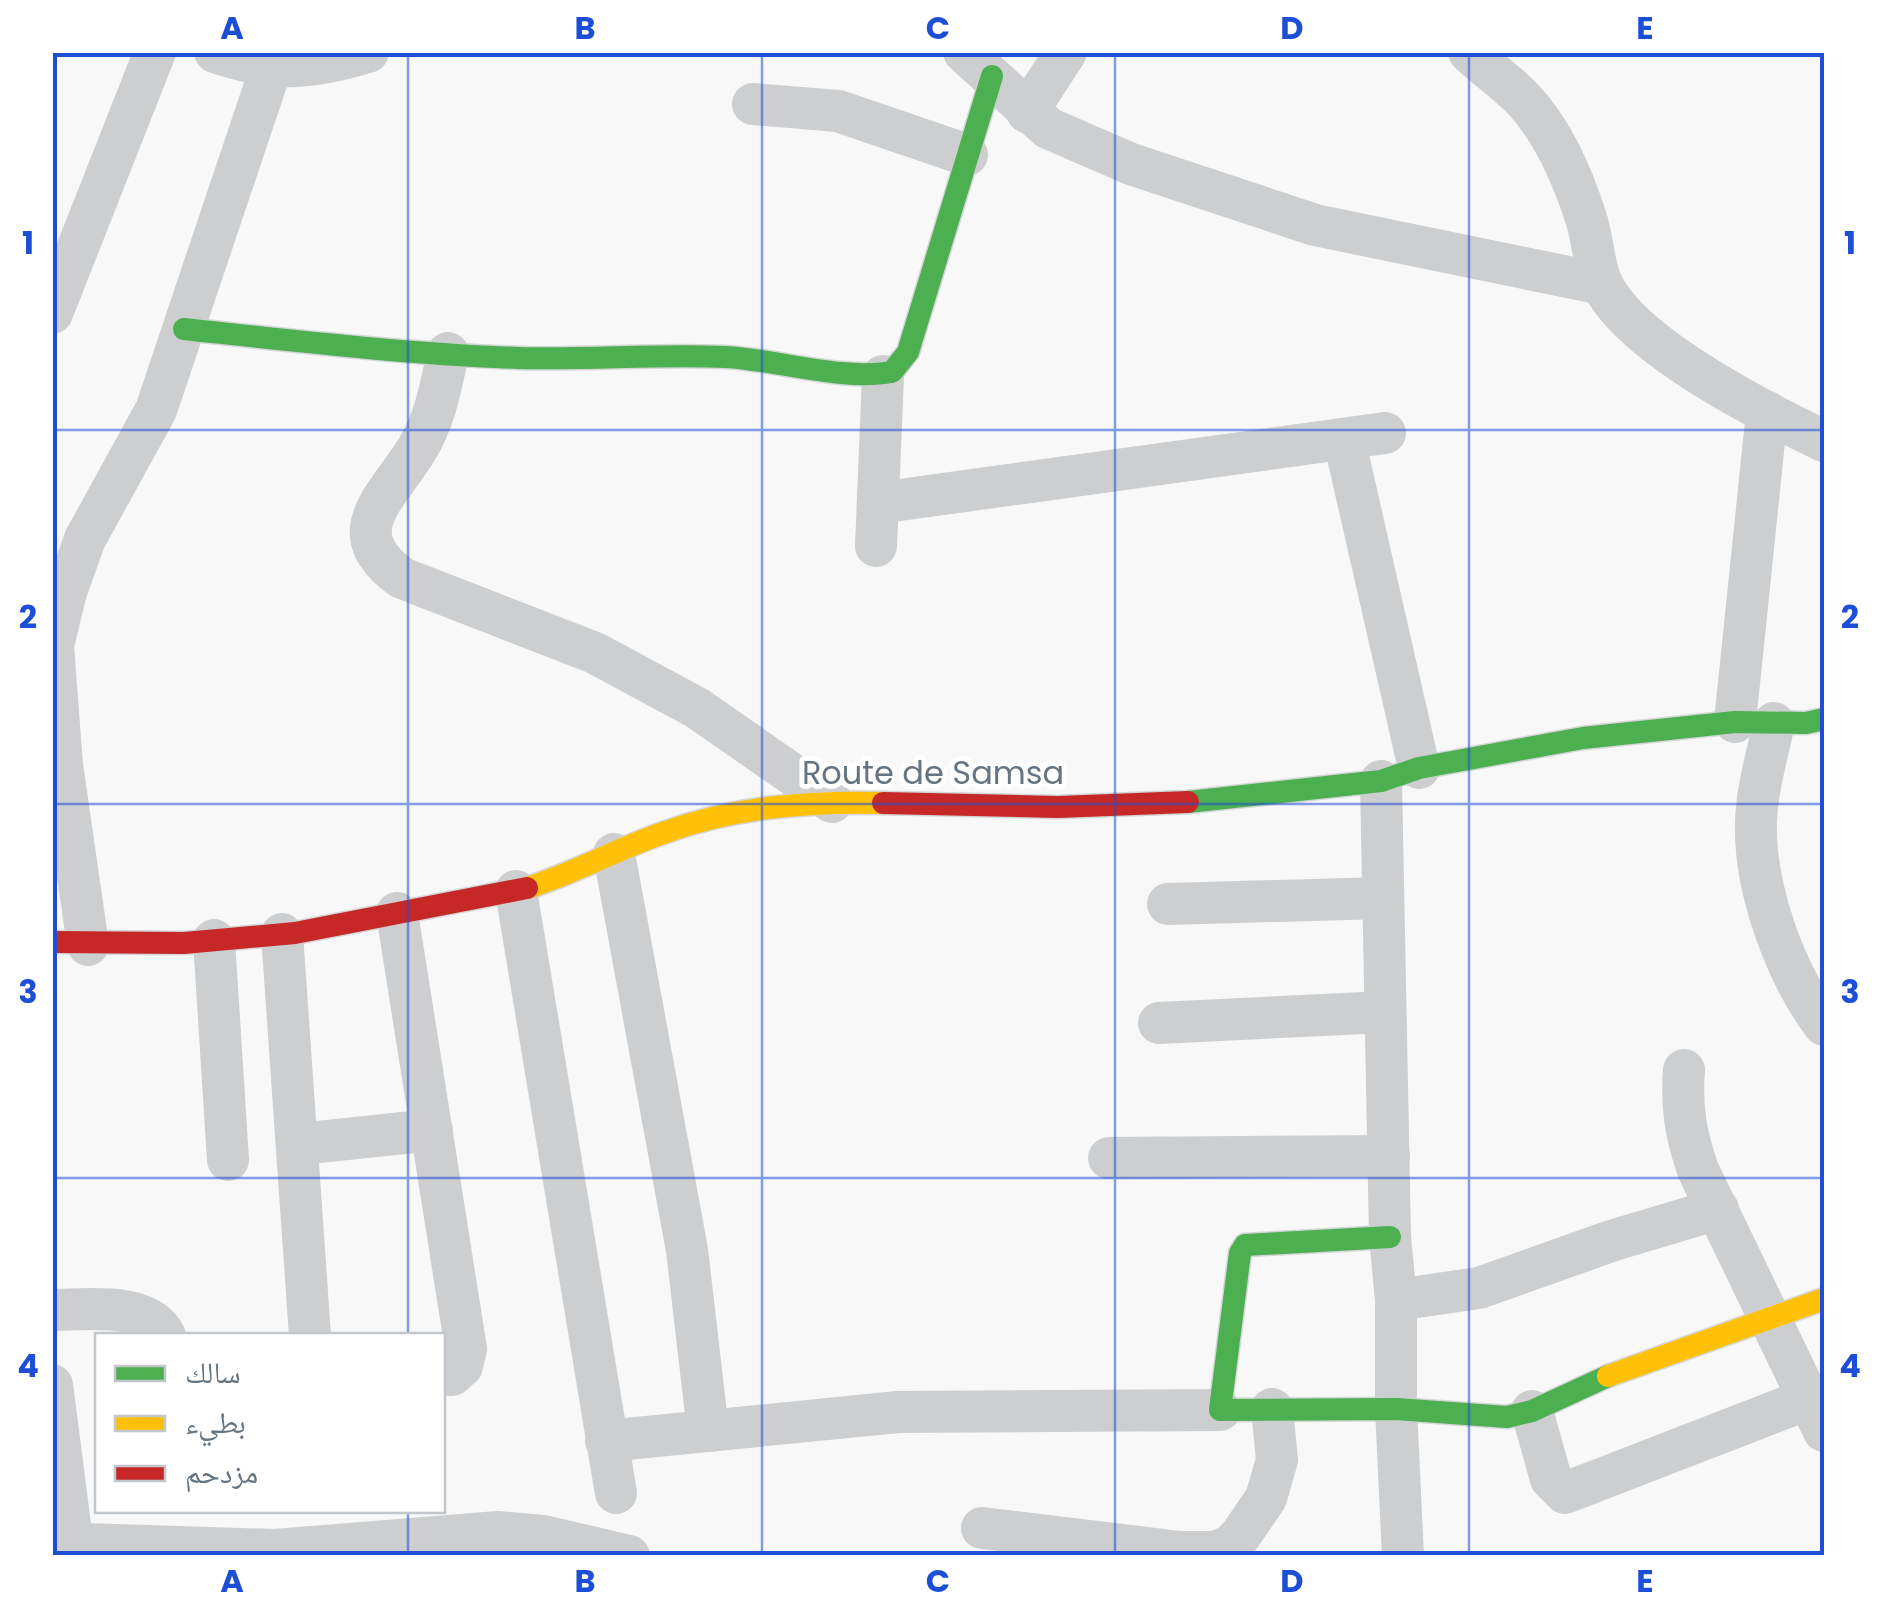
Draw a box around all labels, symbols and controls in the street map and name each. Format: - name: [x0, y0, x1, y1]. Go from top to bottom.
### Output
- text: A: [220, 5, 244, 50]
- text: B: [574, 5, 596, 50]
- text: C: [926, 5, 950, 50]
- text: D: [1280, 5, 1304, 50]
- text: E: [1636, 5, 1654, 50]
- text: 1: [22, 220, 34, 265]
- text: 1: [1844, 220, 1856, 265]
- text: 2: [19, 594, 37, 639]
- text: 2: [1841, 594, 1859, 639]
- street label: Route de Samsa: [802, 750, 1064, 795]
- text: 3: [18, 969, 38, 1014]
- text: 3: [1840, 969, 1860, 1014]
- legend: [95, 1333, 445, 1513]
- text: 4: [17, 1343, 39, 1388]
- text: 4: [1839, 1343, 1861, 1388]
- text: سالك: [185, 1351, 241, 1394]
- text: بطيء: [185, 1401, 246, 1447]
- text: مزدحم: [185, 1451, 258, 1494]
- text: A: [220, 1558, 244, 1603]
- text: B: [574, 1558, 596, 1603]
- text: C: [926, 1558, 950, 1603]
- text: D: [1280, 1558, 1304, 1603]
- text: E: [1636, 1558, 1654, 1603]

